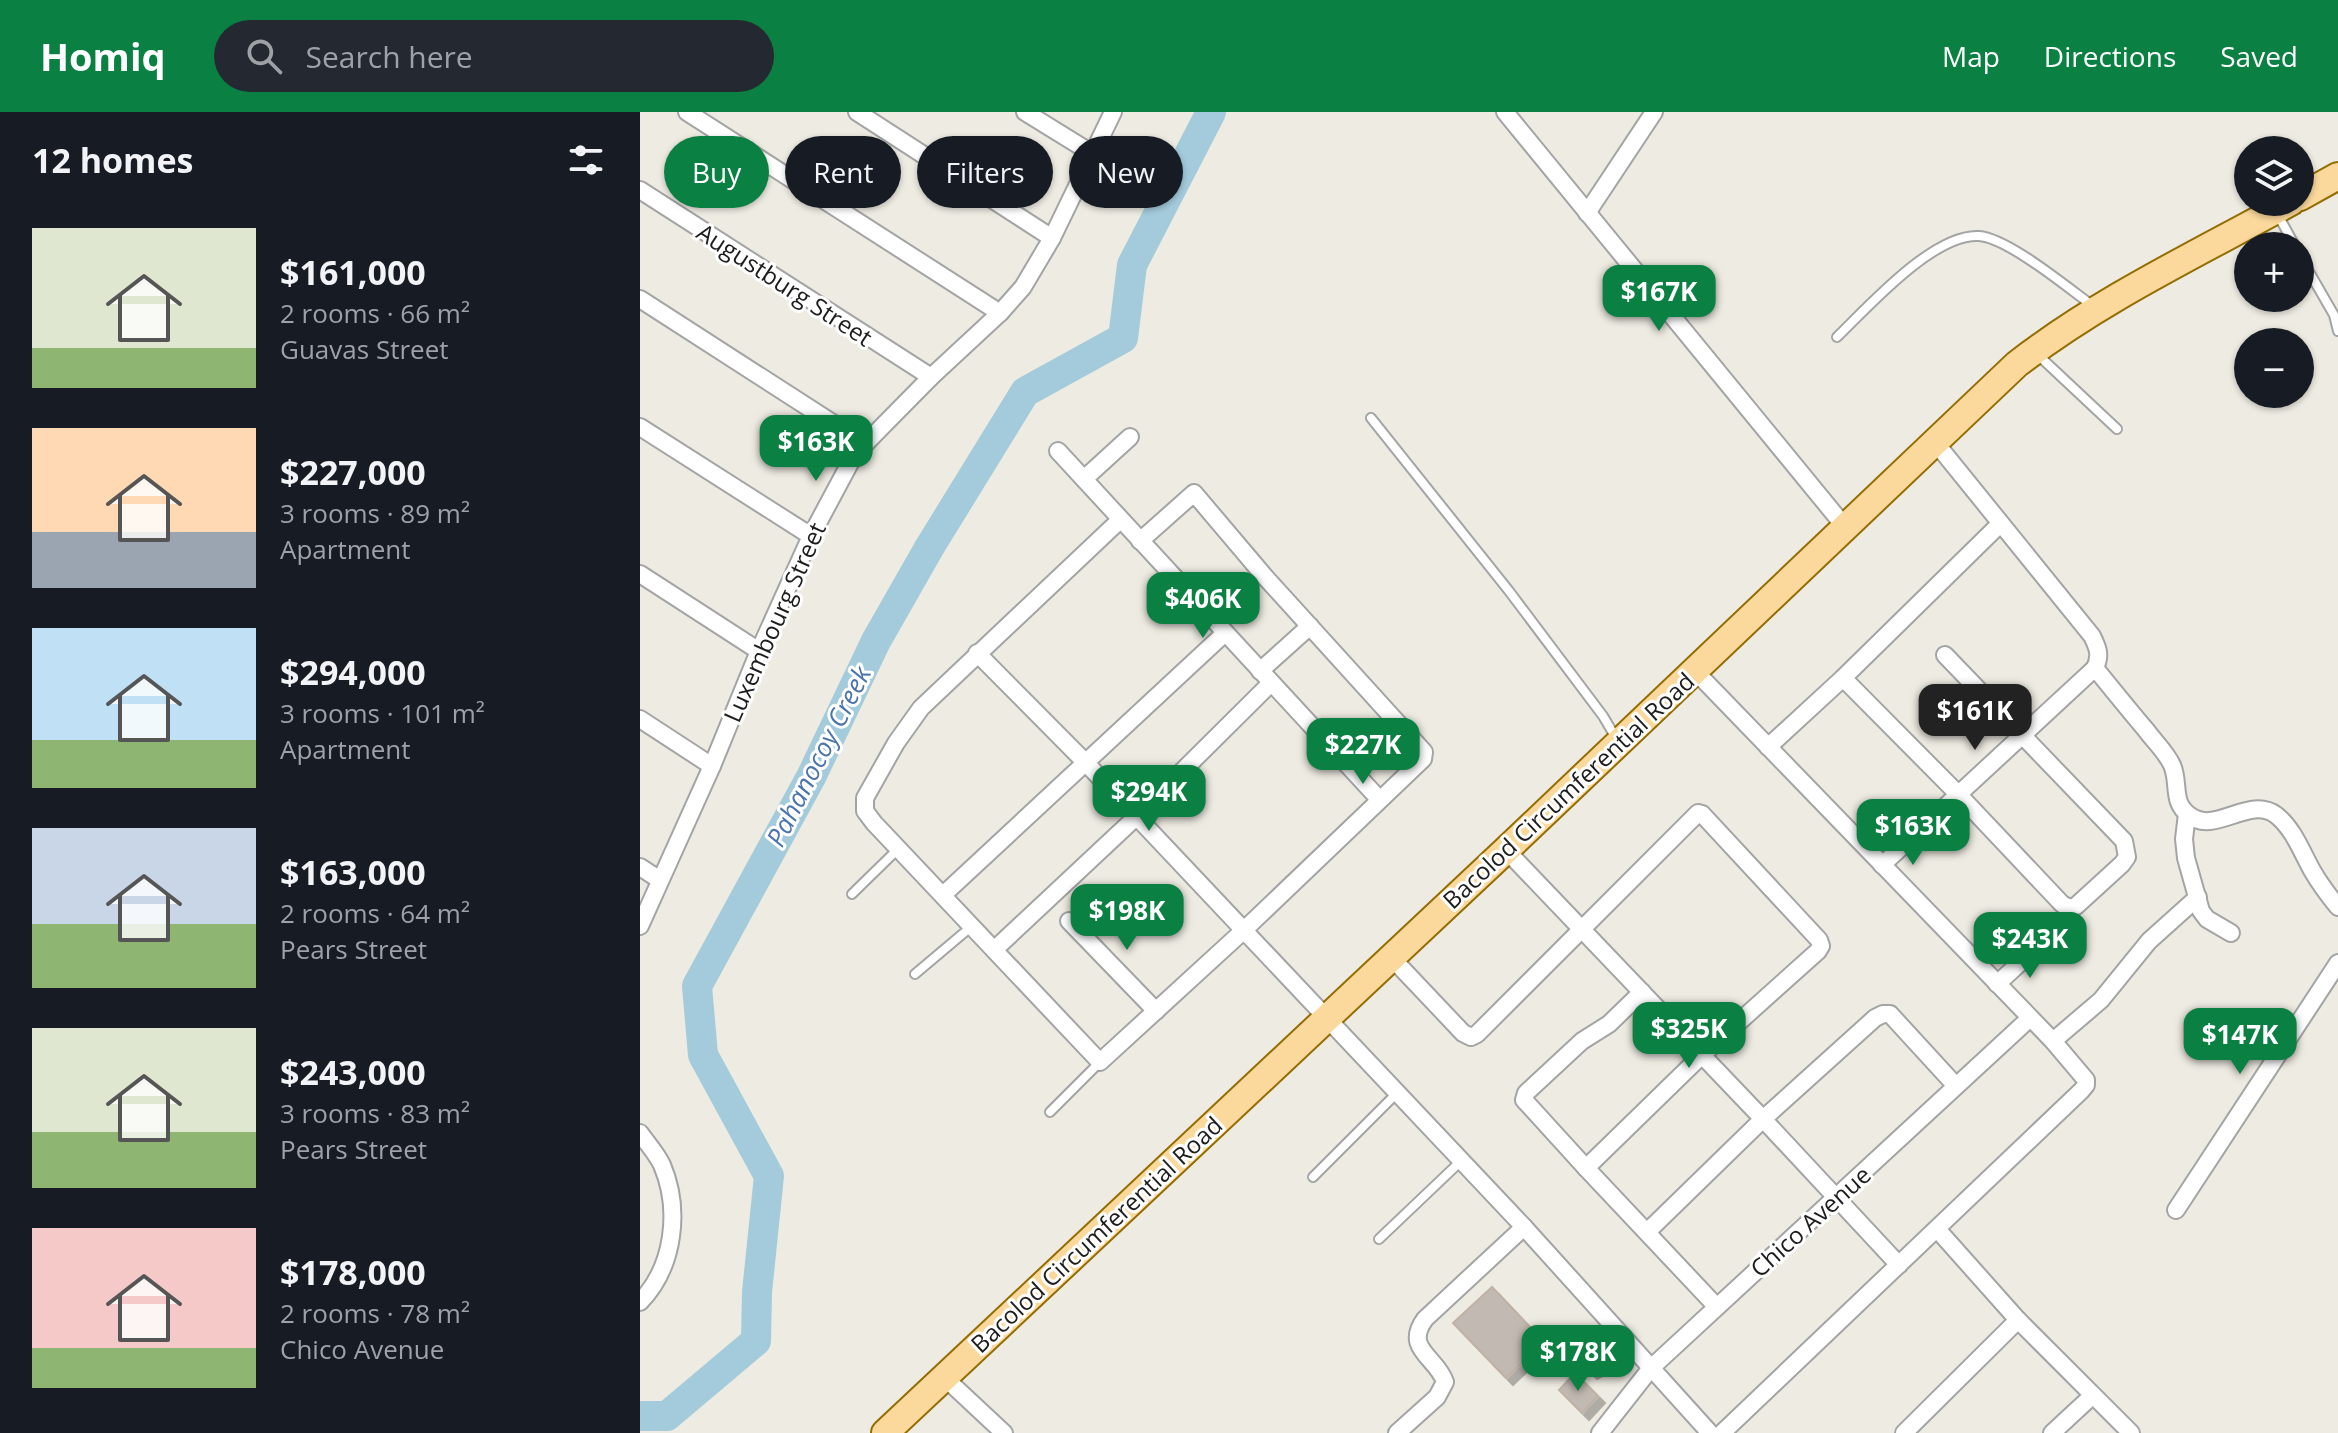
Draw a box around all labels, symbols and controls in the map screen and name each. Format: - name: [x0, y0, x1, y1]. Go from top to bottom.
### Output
- search box: [214, 20, 774, 92]
- text: Homiq: [40, 30, 166, 82]
- icon: search: [242, 34, 286, 78]
- text: Search here: [306, 36, 473, 77]
- text: Map: [1942, 37, 2000, 75]
- text: Directions: [2044, 37, 2176, 75]
- text: Saved: [2220, 37, 2298, 75]
- chip: Buy: [664, 136, 769, 208]
- chip: Rent: [785, 136, 901, 208]
- chip: Filters: [917, 136, 1053, 208]
- chip: New: [1069, 136, 1183, 208]
- map controls: [2234, 136, 2314, 408]
- button: layers: [2234, 136, 2314, 216]
- text: 12 homes: [32, 137, 193, 183]
- icon: filters: [564, 138, 608, 182]
- street label: Augustburg Street: [691, 215, 879, 353]
- button: +: [2234, 232, 2314, 312]
- text: $161,000: [280, 249, 426, 295]
- icon: home: [96, 260, 192, 356]
- pin: $167K: [1603, 265, 1715, 333]
- text: $167K: [1621, 273, 1697, 309]
- text: 2 rooms · 66 m²: [280, 295, 470, 331]
- button: −: [2234, 328, 2314, 408]
- text: Guavas Street: [280, 331, 449, 367]
- pin: $163K: [760, 415, 872, 483]
- text: $163K: [778, 423, 854, 459]
- text: $227,000: [280, 449, 426, 495]
- icon: home: [96, 460, 192, 556]
- text: 3 rooms · 89 m²: [280, 495, 470, 531]
- street label: Luxembourg Street: [715, 517, 833, 727]
- text: Apartment: [280, 531, 411, 567]
- pin: $406K: [1147, 572, 1259, 640]
- text: $406K: [1165, 580, 1241, 616]
- text: $294,000: [280, 649, 426, 695]
- water label: Pahanocoy Creek: [757, 658, 880, 852]
- icon: home: [96, 660, 192, 756]
- street label: Bacolod Circumferential Road: [1435, 664, 1701, 916]
- pin: $161K: [1919, 684, 2031, 752]
- text: $161K: [1937, 692, 2013, 728]
- text: 3 rooms · 101 m²: [280, 695, 485, 731]
- pin: $227K: [1307, 718, 1419, 786]
- text: $227K: [1325, 726, 1401, 762]
- text: Apartment: [280, 731, 411, 767]
- pin: $294K: [1093, 765, 1205, 833]
- text: $294K: [1111, 773, 1187, 809]
- pin: $163K: [1857, 799, 1969, 867]
- text: $163K: [1875, 807, 1951, 843]
- text: $163,000: [280, 849, 426, 895]
- icon: home: [96, 860, 192, 956]
- pin: $198K: [1071, 884, 1183, 952]
- text: $198K: [1089, 892, 1165, 928]
- text: 2 rooms · 64 m²: [280, 895, 470, 931]
- pin: $243K: [1974, 912, 2086, 980]
- text: $243K: [1992, 920, 2068, 956]
- text: Pears Street: [280, 931, 427, 967]
- pin: $325K: [1633, 1002, 1745, 1070]
- pin: $147K: [2184, 1008, 2296, 1076]
- text: $325K: [1651, 1010, 1727, 1046]
- text: $147K: [2202, 1016, 2278, 1052]
- text: $243,000: [280, 1049, 426, 1095]
- icon: home: [96, 1060, 192, 1156]
- text: 3 rooms · 83 m²: [280, 1095, 470, 1131]
- street label: Bacolod Circumferential Road: [963, 1108, 1229, 1360]
- text: Pears Street: [280, 1131, 427, 1167]
- street label: Chico Avenue: [1743, 1158, 1877, 1284]
- text: $178,000: [280, 1249, 426, 1295]
- icon: home: [96, 1260, 192, 1356]
- text: 2 rooms · 78 m²: [280, 1295, 470, 1331]
- pin: $178K: [1522, 1325, 1634, 1393]
- text: Chico Avenue: [280, 1331, 444, 1367]
- text: $178K: [1540, 1333, 1616, 1369]

